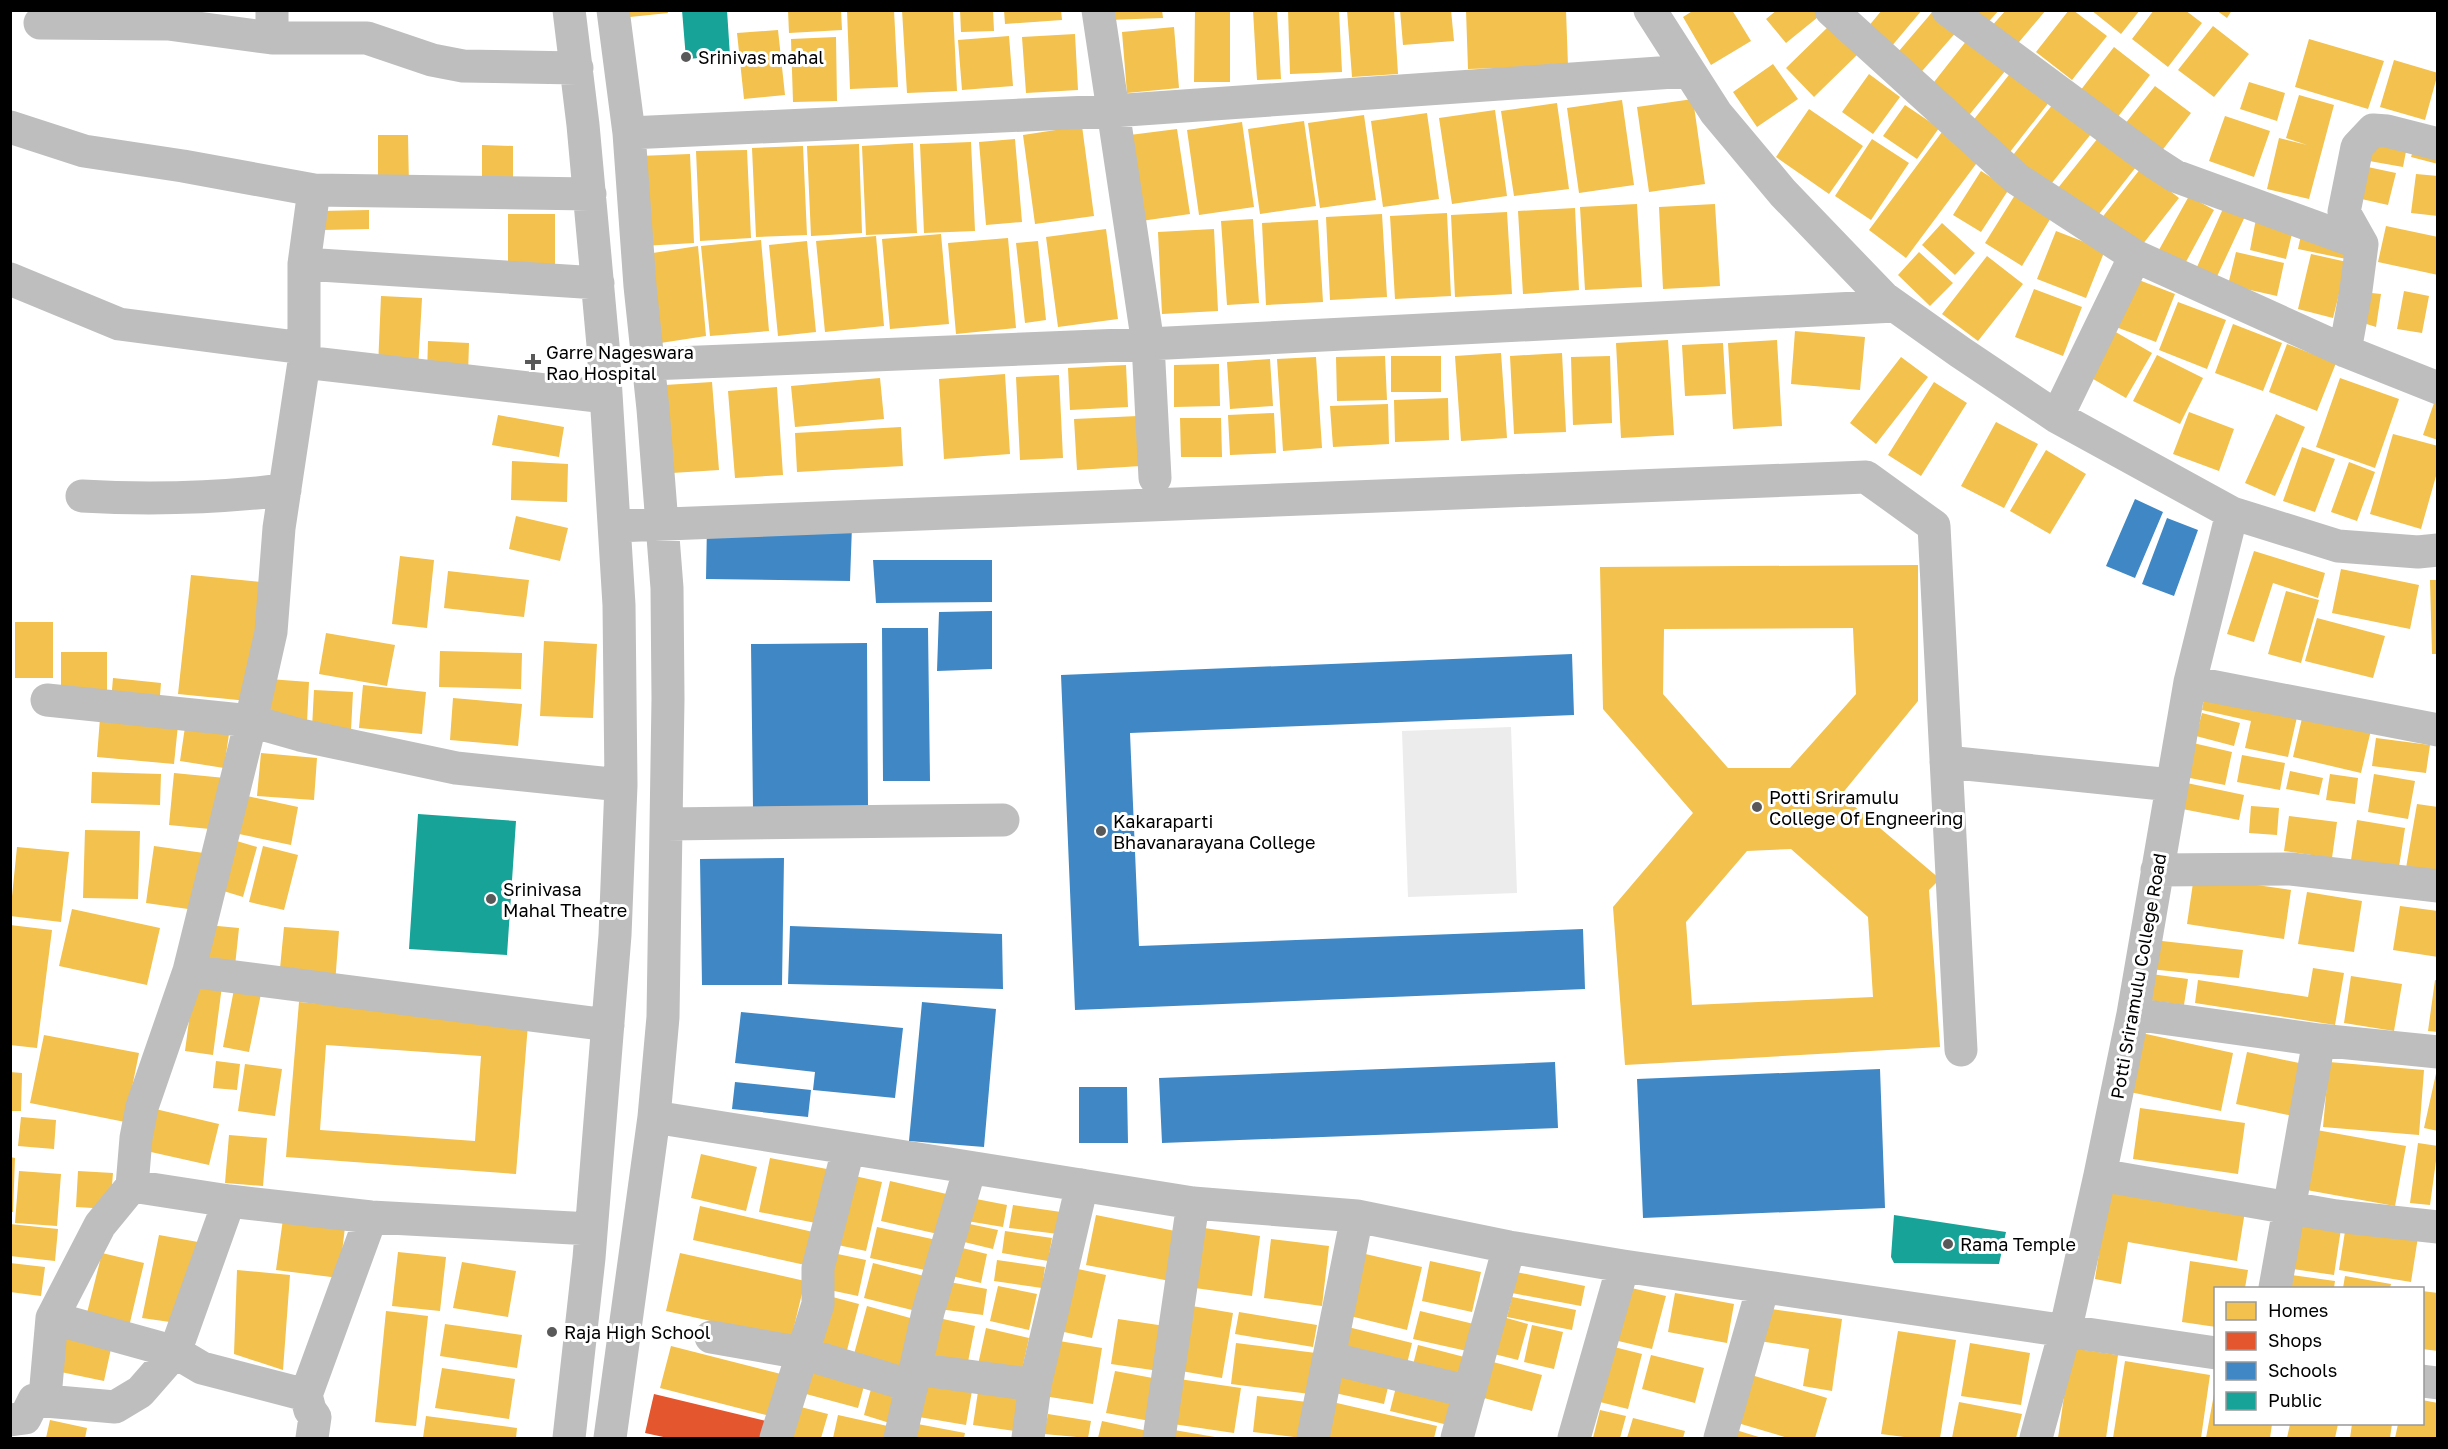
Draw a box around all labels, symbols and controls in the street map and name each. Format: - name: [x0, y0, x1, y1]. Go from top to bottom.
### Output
- place label: Srinivas mahal: [698, 46, 824, 68]
- marker: Srinivas mahal: [679, 50, 693, 64]
- place label: Garre Nageswara Rao Hospital: [546, 341, 694, 384]
- marker: Garre Nageswara Rao Hospital: [524, 353, 542, 371]
- place label: Potti Sriramulu College Of Engneering: [1769, 786, 1963, 829]
- marker: Potti Sriramulu College Of Engneering: [1750, 800, 1764, 814]
- place label: Kakaraparti Bhavanarayana College: [1113, 810, 1315, 853]
- marker: Kakaraparti Bhavanarayana College: [1094, 824, 1108, 838]
- street label: Potti Sriramulu College Road: [2106, 851, 2170, 1101]
- place label: Srinivasa Mahal Theatre: [503, 878, 627, 921]
- marker: Srinivasa Mahal Theatre: [484, 892, 498, 906]
- place label: Rama Temple: [1960, 1233, 2076, 1255]
- marker: Rama Temple: [1941, 1237, 1955, 1251]
- legend: [2214, 1287, 2424, 1425]
- text: Homes: [2268, 1299, 2328, 1321]
- place label: Raja High School: [564, 1321, 711, 1343]
- marker: Raja High School: [545, 1325, 559, 1339]
- text: Shops: [2268, 1329, 2322, 1351]
- text: Schools: [2268, 1359, 2337, 1381]
- text: Public: [2268, 1389, 2322, 1411]

